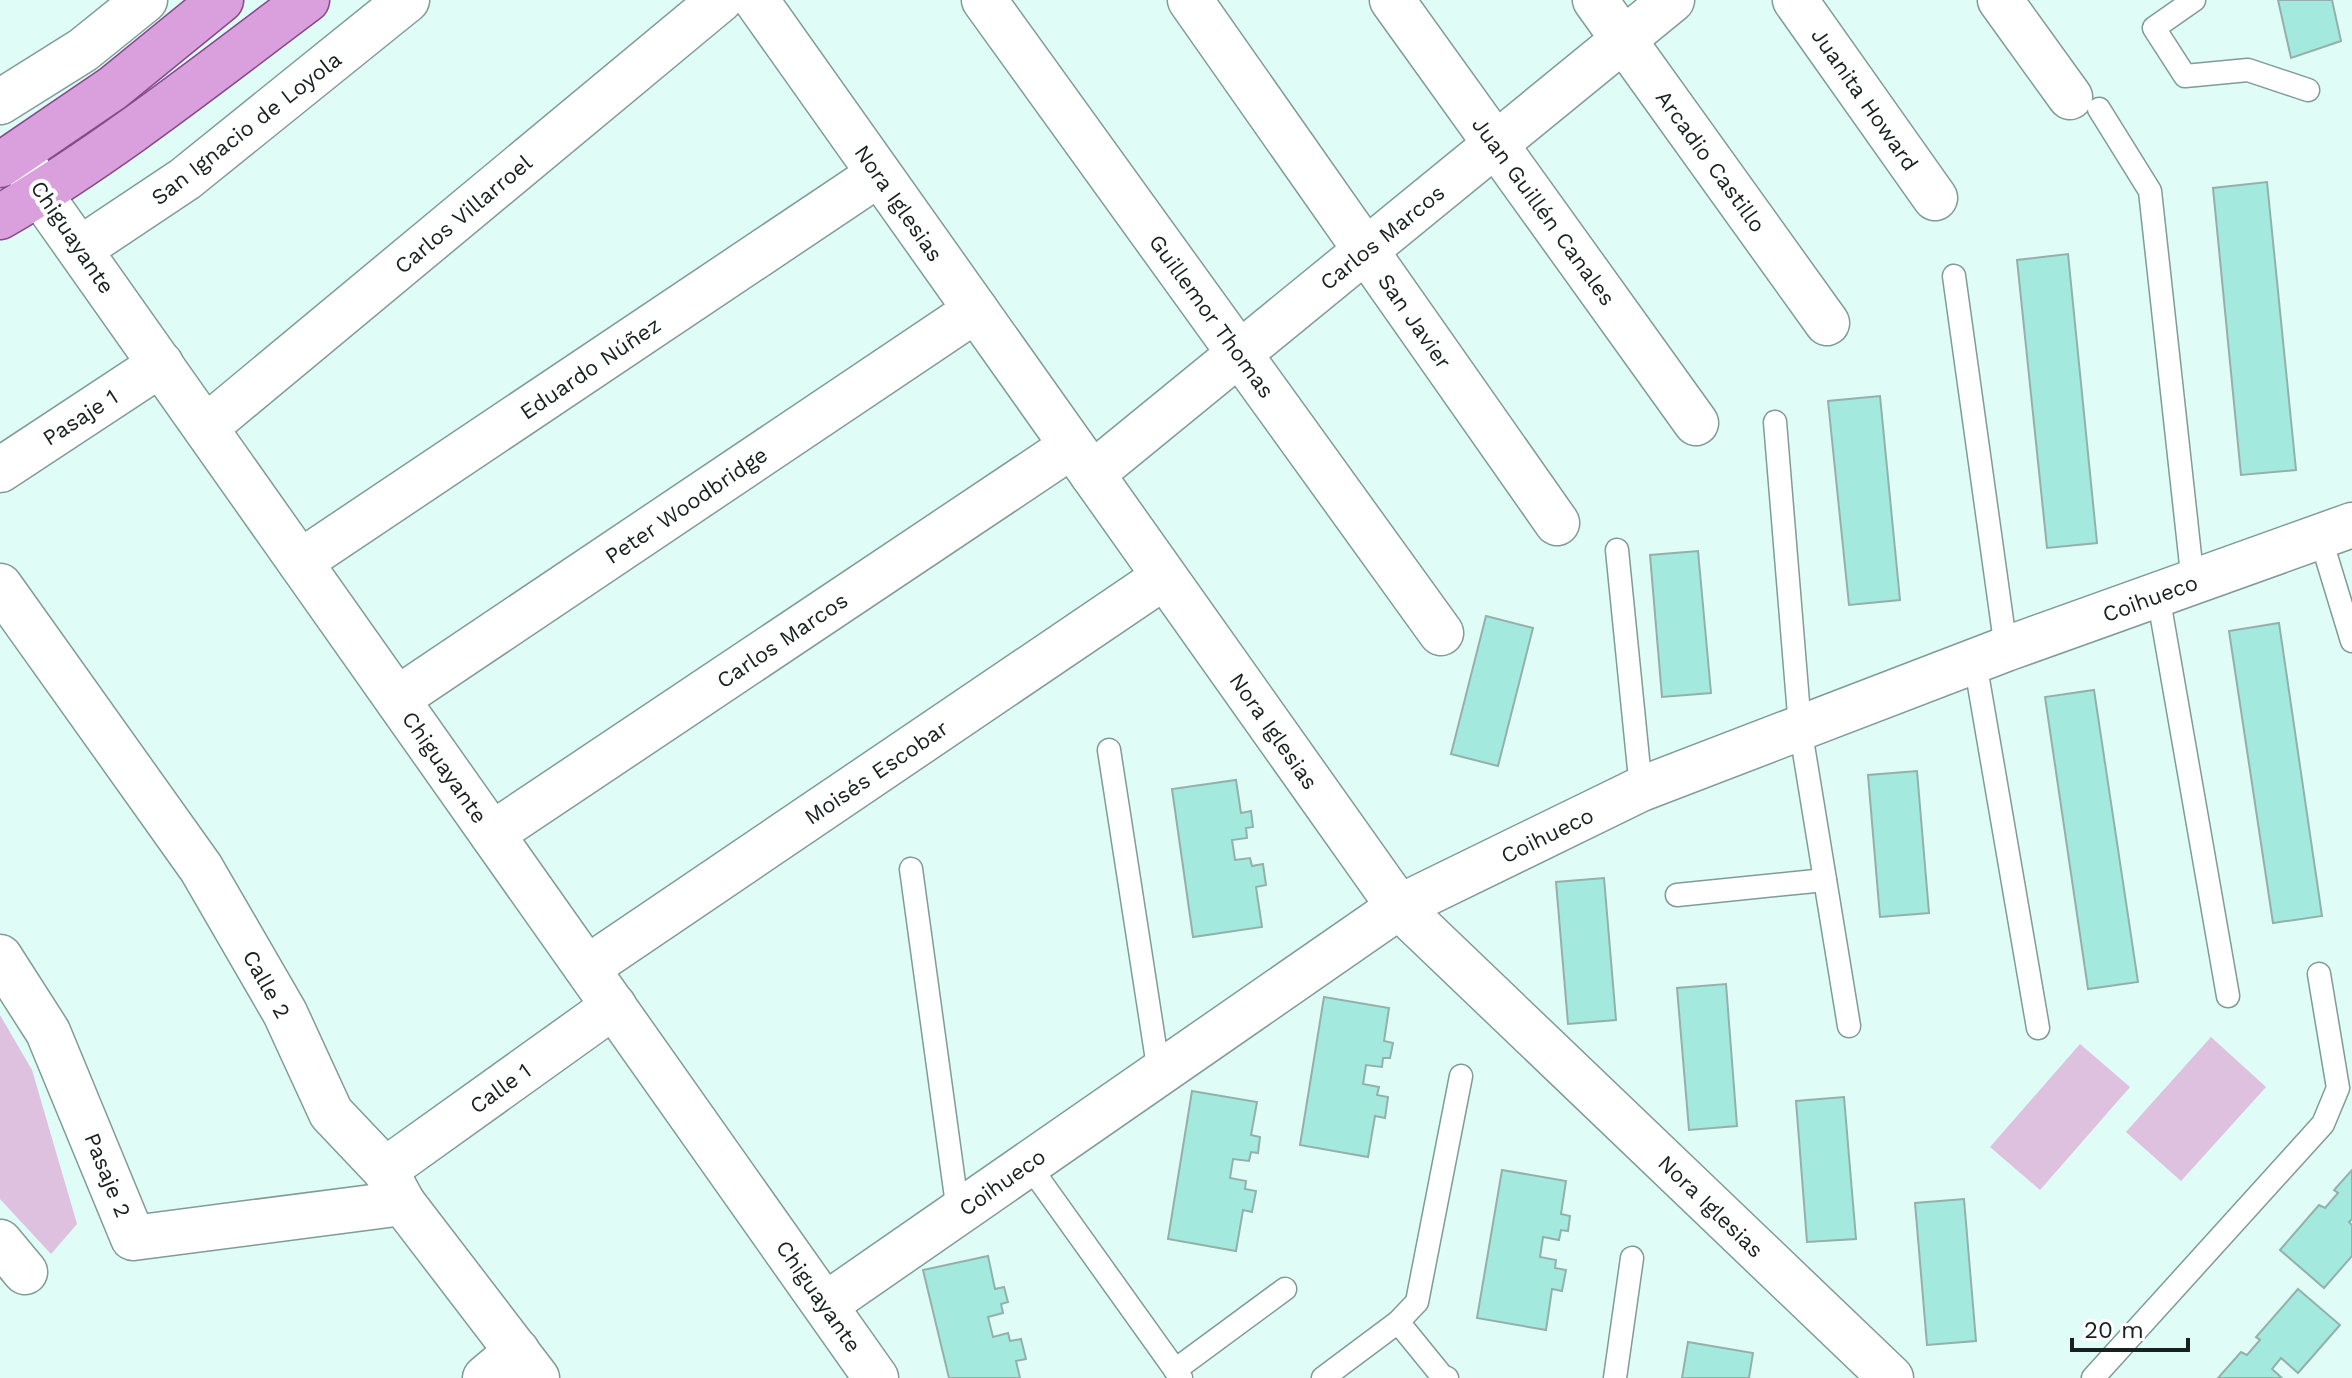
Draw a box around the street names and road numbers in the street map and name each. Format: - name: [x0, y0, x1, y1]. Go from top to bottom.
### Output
- street label: Juanita Howard: [1806, 23, 1923, 175]
- street label: San Ignacio de Loyola: [146, 47, 346, 210]
- street label: Arcadio Castillo: [1651, 86, 1770, 237]
- street label: Juan Guillén Canales: [1467, 112, 1620, 310]
- street label: Nora Iglesias: [849, 140, 948, 266]
- street label: Carlos Villarroel: [390, 150, 537, 279]
- street label: Chiguayante: [26, 176, 119, 298]
- street label: Carlos Marcos: [1315, 180, 1449, 295]
- street label: Guillemor Thomas: [1144, 230, 1279, 403]
- street label: San Javier: [1373, 269, 1456, 374]
- street label: Eduardo Núñez: [515, 312, 665, 425]
- street label: Pasaje 1: [38, 384, 122, 451]
- street label: Peter Woodbridge: [600, 442, 772, 569]
- street label: Coihueco: [2099, 570, 2201, 627]
- street label: Carlos Marcos: [712, 587, 852, 693]
- street label: Nora Iglesias: [1224, 668, 1323, 794]
- street label: Chiguayante: [397, 707, 492, 828]
- street label: Moisés Escobar: [800, 715, 953, 830]
- street label: Coihueco: [1497, 802, 1597, 869]
- street label: Calle 2: [238, 946, 295, 1023]
- street label: Calle 1: [465, 1058, 536, 1119]
- street label: Pasaje 2: [79, 1129, 136, 1221]
- street label: Coihueco: [954, 1144, 1050, 1221]
- street label: Nora Iglesias: [1653, 1150, 1768, 1263]
- street label: Chiguayante: [771, 1236, 866, 1357]

